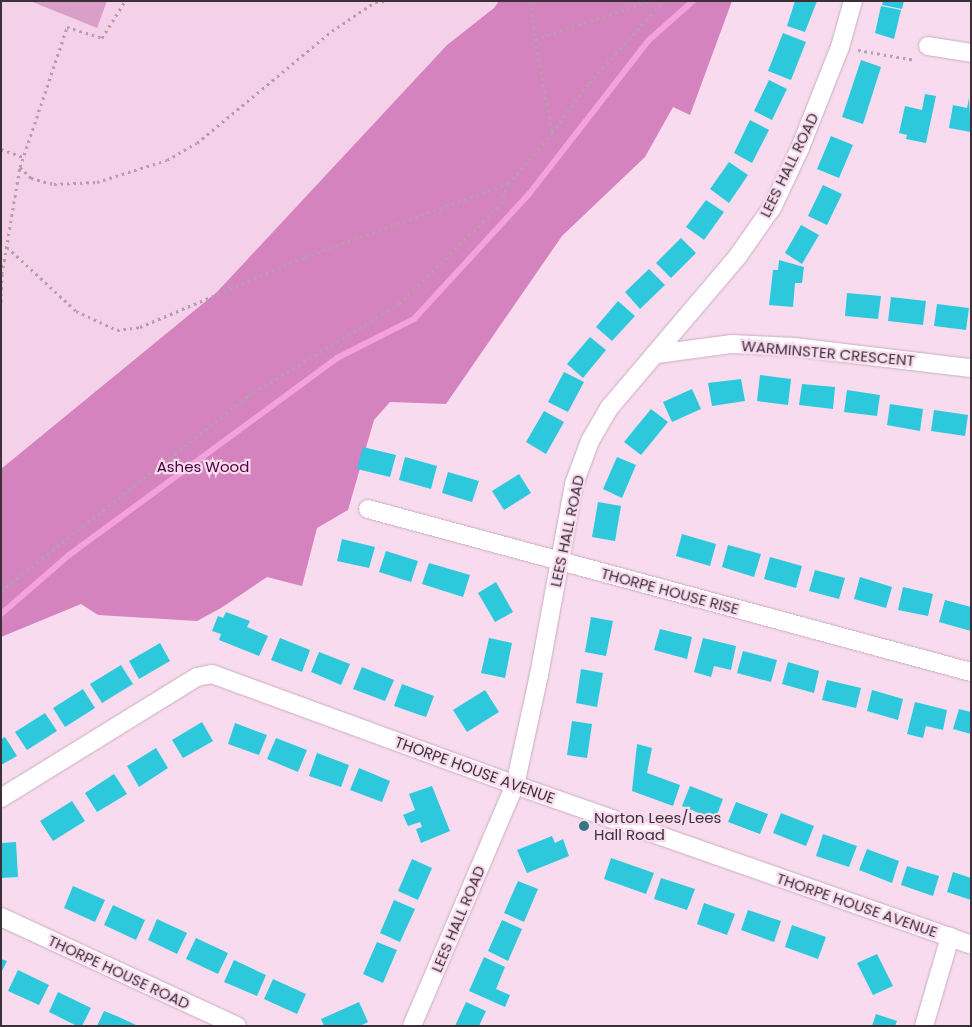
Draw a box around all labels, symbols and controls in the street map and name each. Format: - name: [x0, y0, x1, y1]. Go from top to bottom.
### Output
- street label: LEES HALL ROAD: [756, 110, 822, 220]
- street label: WARMINSTER CRESCENT: [741, 336, 915, 370]
- park label: Ashes Wood: [157, 458, 249, 476]
- street label: LEES HALL ROAD: [546, 473, 588, 589]
- street label: THORPE HOUSE RISE: [599, 564, 741, 618]
- street label: THORPE HOUSE AVENUE: [393, 733, 557, 807]
- place label: Norton Lees/Lees Hall Road: [594, 808, 721, 843]
- marker: Norton Lees/Lees Hall Road: [578, 820, 590, 832]
- street label: LEES HALL ROAD: [427, 863, 489, 975]
- street label: THORPE HOUSE AVENUE: [774, 869, 940, 941]
- street label: THORPE HOUSE ROAD: [45, 931, 193, 1013]

